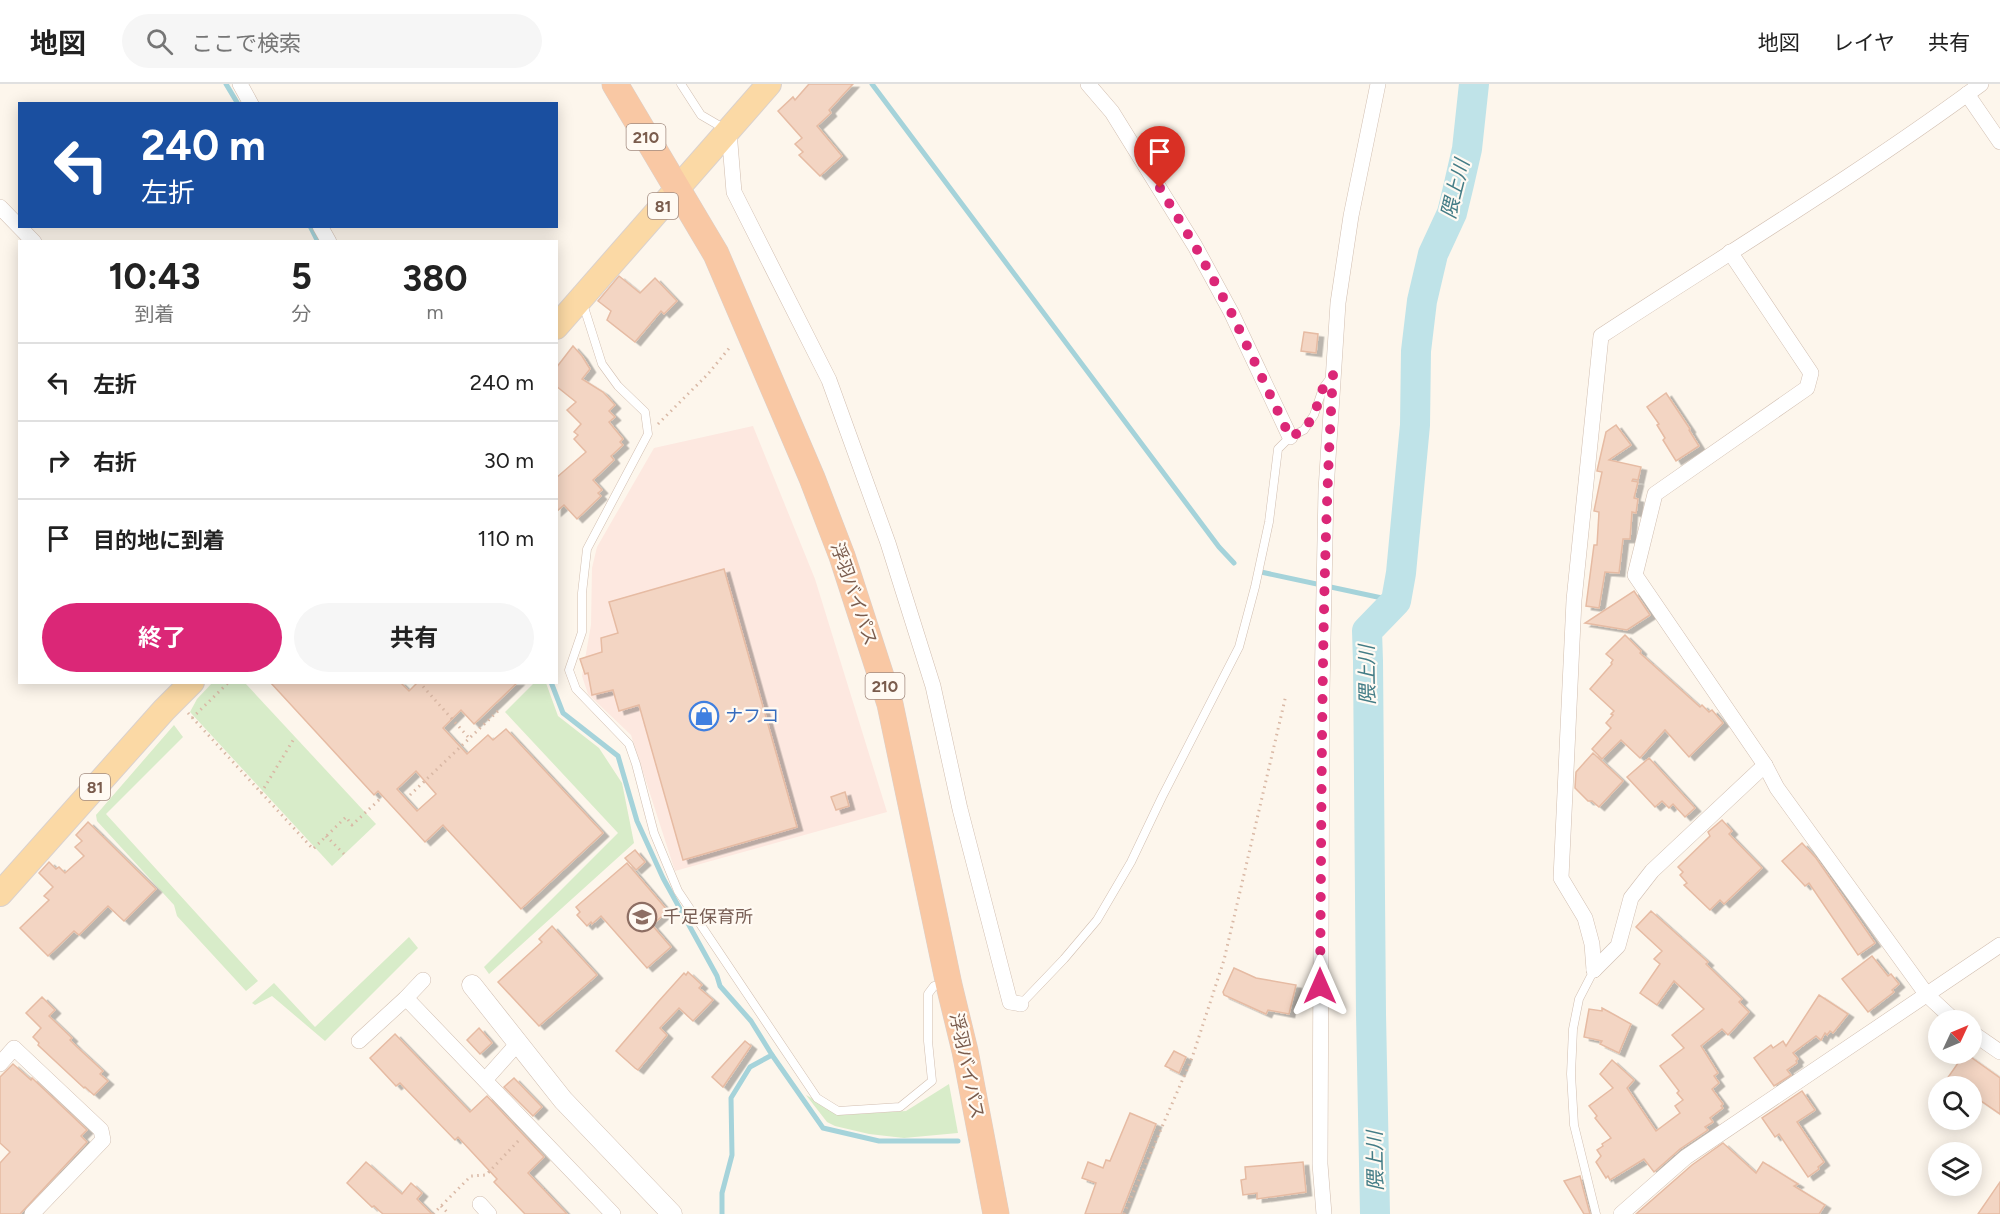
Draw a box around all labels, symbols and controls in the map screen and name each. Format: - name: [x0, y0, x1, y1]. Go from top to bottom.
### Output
- search box: [122, 14, 542, 68]
- icon: search: [143, 25, 176, 58]
- text: 地図: [30, 26, 86, 60]
- text: ここで検索: [191, 30, 301, 57]
- text: 地図: [1758, 30, 1800, 55]
- text: レイヤ: [1833, 30, 1895, 55]
- text: 共有: [1928, 30, 1970, 55]
- text: 240 m: [141, 120, 266, 171]
- road number: 210: [626, 124, 666, 150]
- icon: left: [42, 126, 120, 204]
- pin: [1134, 126, 1185, 188]
- icon: arrive: [1143, 135, 1176, 168]
- water label: 隈上川: [1436, 155, 1474, 221]
- text: 左折: [141, 176, 195, 209]
- road number: 81: [648, 193, 678, 219]
- text: 10:43: [108, 255, 201, 298]
- text: 5: [291, 255, 312, 298]
- text: 380: [402, 257, 468, 300]
- text: m: [426, 300, 443, 324]
- text: 到着: [134, 302, 174, 326]
- text: 分: [291, 302, 311, 326]
- icon: left: [42, 366, 75, 399]
- text: 240 m: [470, 369, 534, 396]
- text: 左折: [93, 371, 137, 398]
- icon: right: [42, 444, 75, 477]
- text: 30 m: [484, 447, 534, 474]
- text: 右折: [93, 449, 137, 476]
- icon: arrive: [42, 522, 75, 555]
- text: 110 m: [478, 525, 534, 552]
- text: 目的地に到着: [93, 527, 225, 554]
- street label: 浮羽バイパス: [826, 540, 882, 648]
- button: 終了: [42, 603, 282, 672]
- button: 共有: [294, 603, 534, 672]
- water label: 隈上川: [1354, 643, 1380, 705]
- road number: 210: [866, 673, 904, 699]
- shop icon: ナフコ: [688, 700, 720, 732]
- place label: ナフコ: [725, 705, 779, 727]
- road number: 81: [80, 774, 110, 800]
- school or university icon: 千足保育所: [626, 901, 658, 933]
- place label: 千足保育所: [663, 906, 753, 928]
- position arrow: [1288, 954, 1352, 1018]
- north arrow: [1928, 1010, 1982, 1064]
- map controls: [1928, 1010, 1982, 1196]
- street label: 浮羽バイパス: [945, 1011, 989, 1121]
- button: search: [1928, 1076, 1982, 1130]
- water label: 隈上川: [1362, 1129, 1388, 1191]
- button: layers: [1928, 1142, 1982, 1196]

